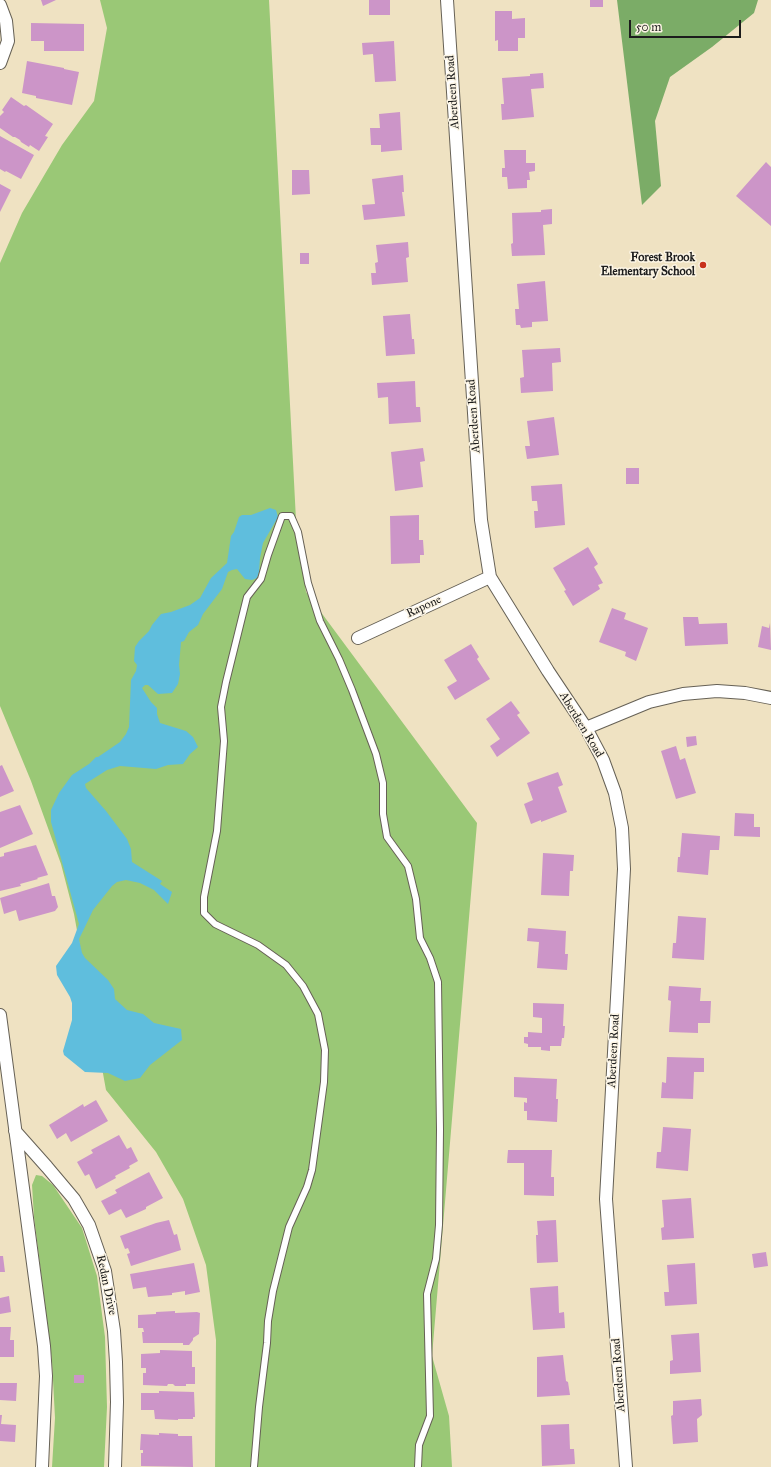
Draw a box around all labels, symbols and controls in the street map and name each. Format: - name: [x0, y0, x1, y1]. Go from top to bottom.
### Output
- scale bar: [631, 12, 743, 38]
- text: 50 m: [636, 20, 661, 34]
- street label: Aberdeen Road: [443, 55, 463, 129]
- place label: Forest Brook Elementary School: [601, 251, 695, 279]
- marker: Forest Brook Elementary School: [698, 260, 708, 270]
- street label: Aberdeen Road: [464, 379, 484, 453]
- street label: Rapone: [404, 593, 444, 621]
- street label: Aberdeen Road: [556, 690, 606, 760]
- street label: Aberdeen Road: [605, 1014, 623, 1088]
- street label: Redan Drive: [93, 1254, 119, 1316]
- street label: Aberdeen Road: [609, 1338, 629, 1412]

